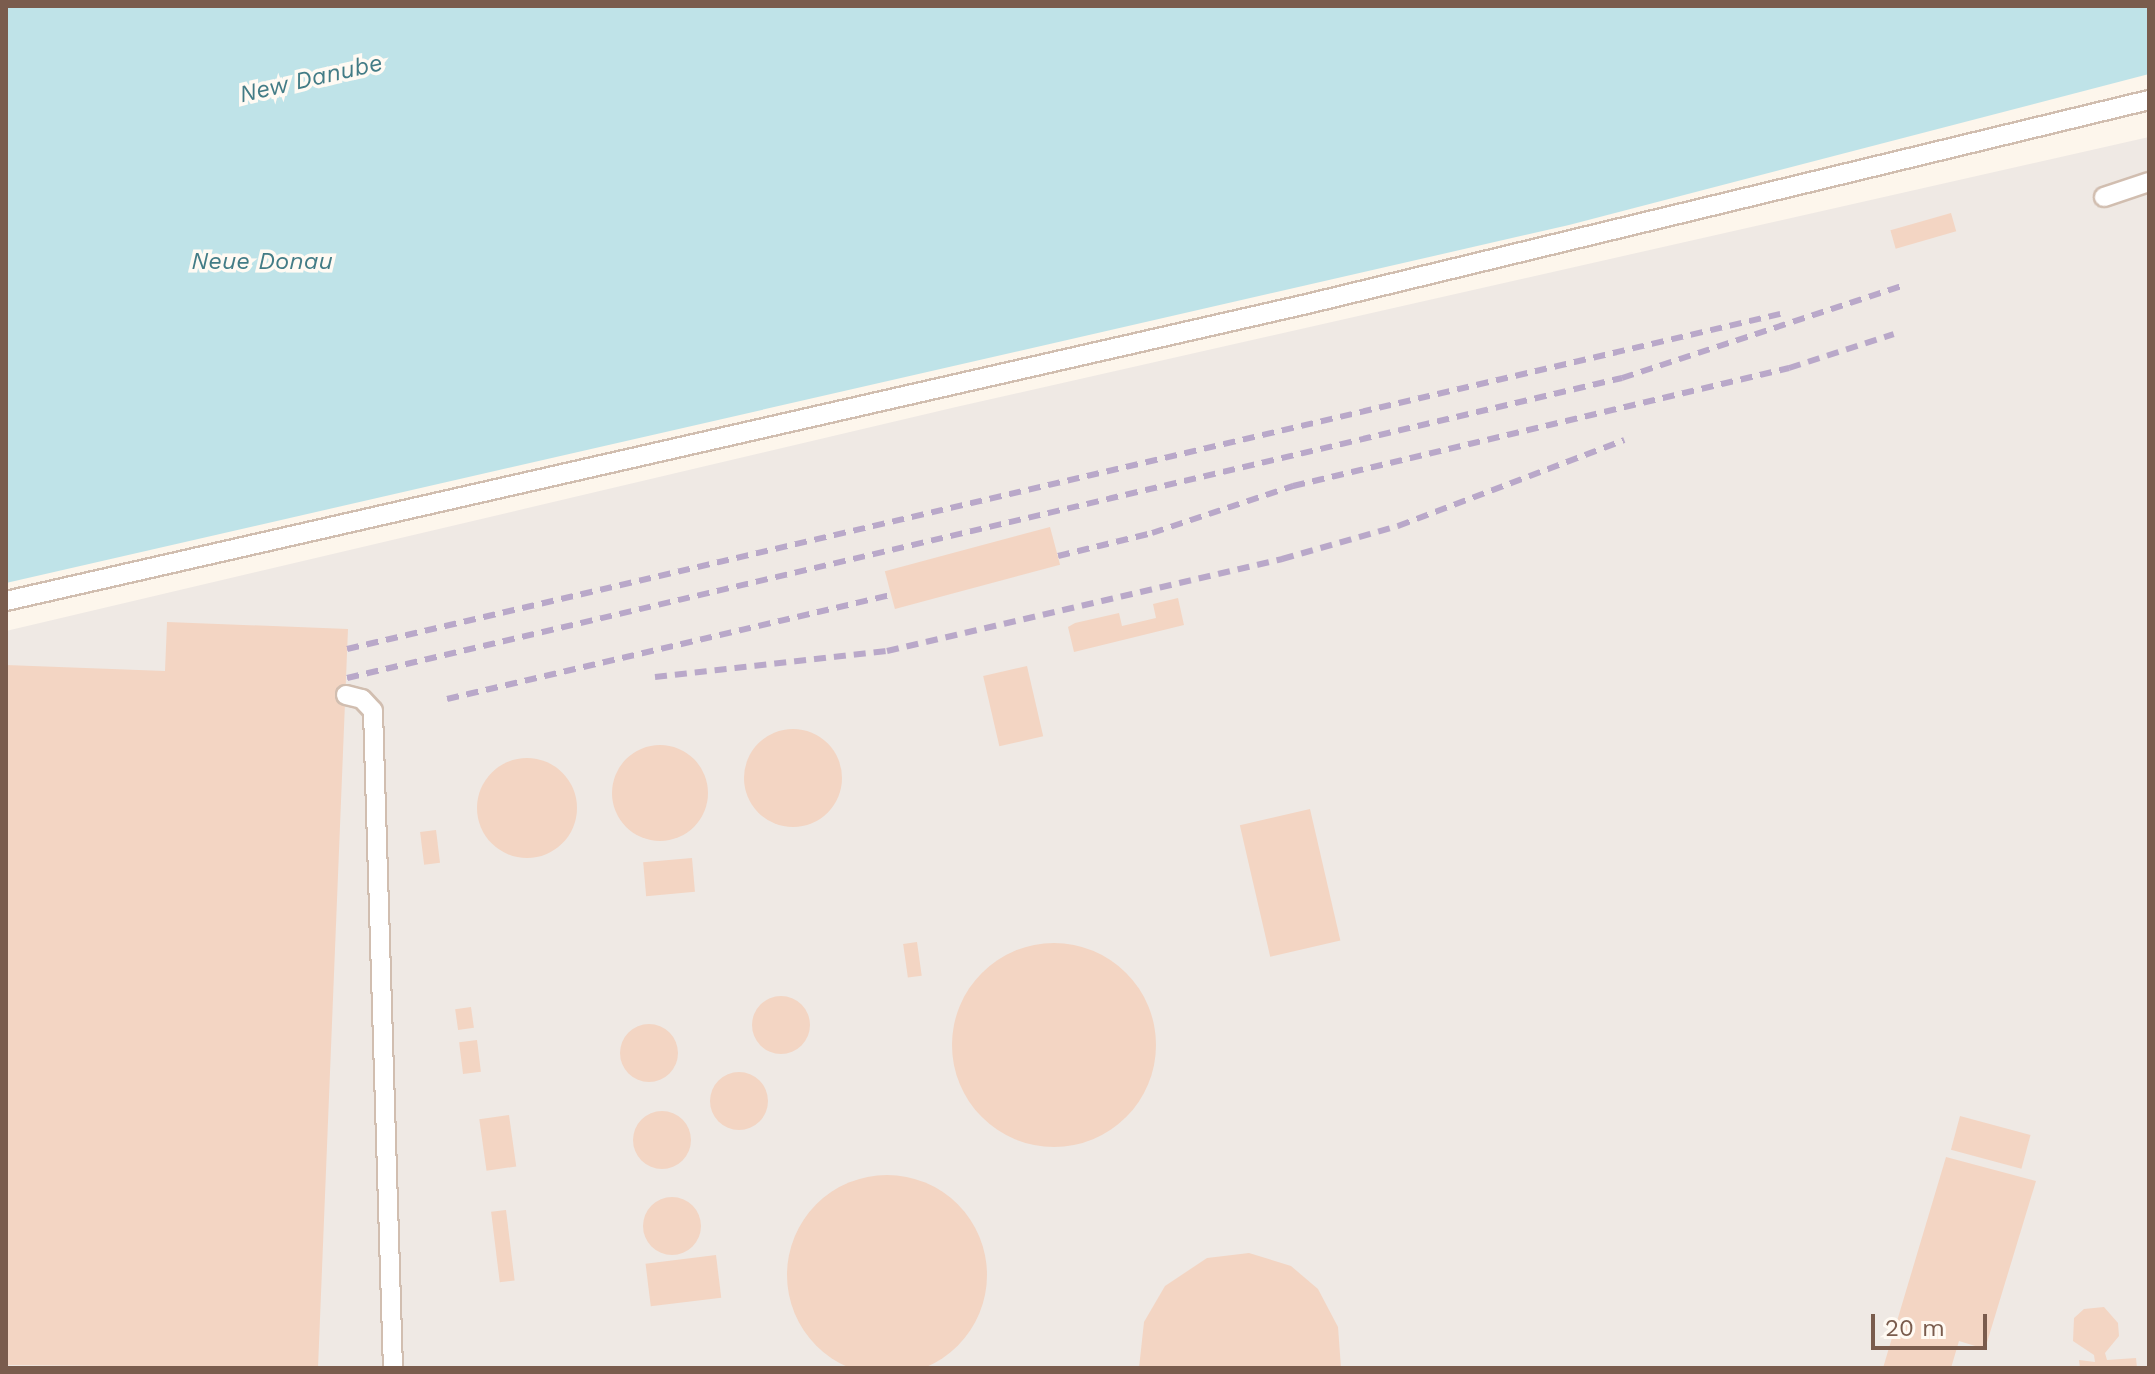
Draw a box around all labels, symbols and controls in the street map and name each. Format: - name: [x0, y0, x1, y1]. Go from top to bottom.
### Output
- water label: New Danube: [236, 48, 386, 110]
- water label: Neue Donau: [191, 248, 333, 276]
- scale bar: [1875, 1298, 1991, 1348]
- text: 20 m: [1885, 1314, 1945, 1342]

